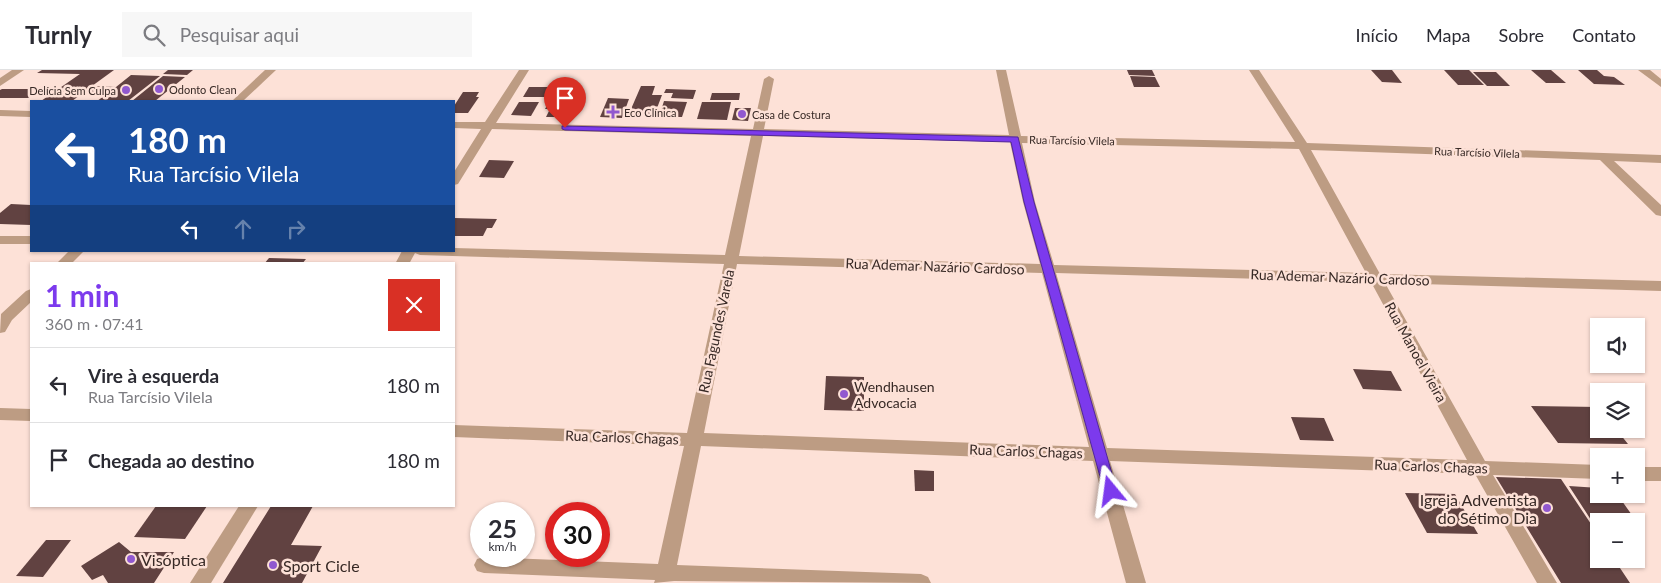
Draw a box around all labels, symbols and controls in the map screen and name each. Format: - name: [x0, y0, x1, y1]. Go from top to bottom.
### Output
- search box: [122, 12, 472, 57]
- text: Turnly: [25, 20, 92, 49]
- icon: search: [140, 21, 168, 49]
- text: Pesquisar aqui: [180, 23, 299, 46]
- text: Início: [1356, 24, 1398, 46]
- text: Mapa: [1426, 24, 1470, 46]
- text: Sobre: [1498, 24, 1544, 46]
- text: Contato: [1572, 24, 1636, 46]
- pin: [544, 77, 586, 128]
- marker: Odonto Clean: [153, 83, 165, 95]
- place label: Odonto Clean: [169, 83, 237, 96]
- place label: Delícia Sem Culpa: [29, 84, 116, 97]
- marker: Delícia Sem Culpa: [120, 84, 132, 96]
- icon: arrive: [551, 84, 579, 112]
- marker: Eco Clínica: [606, 105, 620, 119]
- place label: Eco Clínica: [624, 106, 676, 119]
- marker: Casa de Costura: [736, 108, 748, 120]
- place label: Casa de Costura: [752, 108, 830, 121]
- text: 180 m: [128, 118, 227, 160]
- icon: left: [45, 120, 110, 185]
- street label: Rua Tarcísio Vilela: [1029, 133, 1115, 147]
- street label: Rua Tarcísio Vilela: [1434, 144, 1520, 160]
- text: Rua Tarcísio Vilela: [128, 160, 300, 187]
- icon: left: [176, 215, 204, 243]
- icon: ahead: [229, 215, 257, 243]
- icon: right: [282, 215, 310, 243]
- street label: Rua Ademar Nazário Cardoso: [845, 254, 1025, 278]
- street label: Rua Ademar Nazário Cardoso: [1250, 265, 1430, 289]
- street label: Rua Fagundes Varela: [695, 268, 737, 394]
- text: 1 min: [45, 277, 119, 313]
- button: close: [388, 279, 440, 331]
- street label: Rua Manoel Vieira: [1382, 299, 1451, 405]
- text: 360 m · 07:41: [45, 314, 144, 333]
- map controls: [1590, 318, 1645, 568]
- button: sound: [1590, 318, 1645, 373]
- text: Vire à esquerda: [88, 364, 219, 387]
- icon: left: [45, 371, 73, 399]
- text: 180 m: [386, 374, 440, 397]
- place label: Wendhausen Advocacia: [854, 378, 935, 411]
- button: layers: [1590, 383, 1645, 438]
- text: Rua Tarcísio Vilela: [88, 387, 213, 406]
- marker: Wendhausen Advocacia: [838, 388, 850, 400]
- street label: Rua Carlos Chagas: [565, 427, 679, 447]
- street label: Rua Carlos Chagas: [969, 441, 1083, 461]
- icon: arrive: [45, 446, 73, 474]
- button: +: [1590, 448, 1645, 503]
- text: Chegada ao destino: [88, 449, 254, 472]
- text: 180 m: [386, 449, 440, 472]
- street label: Rua Carlos Chagas: [1374, 456, 1488, 476]
- position arrow: [1084, 464, 1136, 516]
- place label: Igreja Adventista do Sétimo Dia: [1420, 490, 1537, 527]
- speed limit sign: 30: [545, 502, 610, 567]
- marker: Igreja Adventista do Sétimo Dia: [1541, 502, 1553, 514]
- text: 25: [488, 513, 517, 543]
- button: −: [1590, 513, 1645, 568]
- text: km/h: [488, 539, 517, 554]
- place label: Visóptica: [141, 550, 206, 569]
- marker: Visóptica: [125, 553, 137, 565]
- place label: Sport Cicle: [283, 556, 360, 575]
- marker: Sport Cicle: [267, 559, 279, 571]

